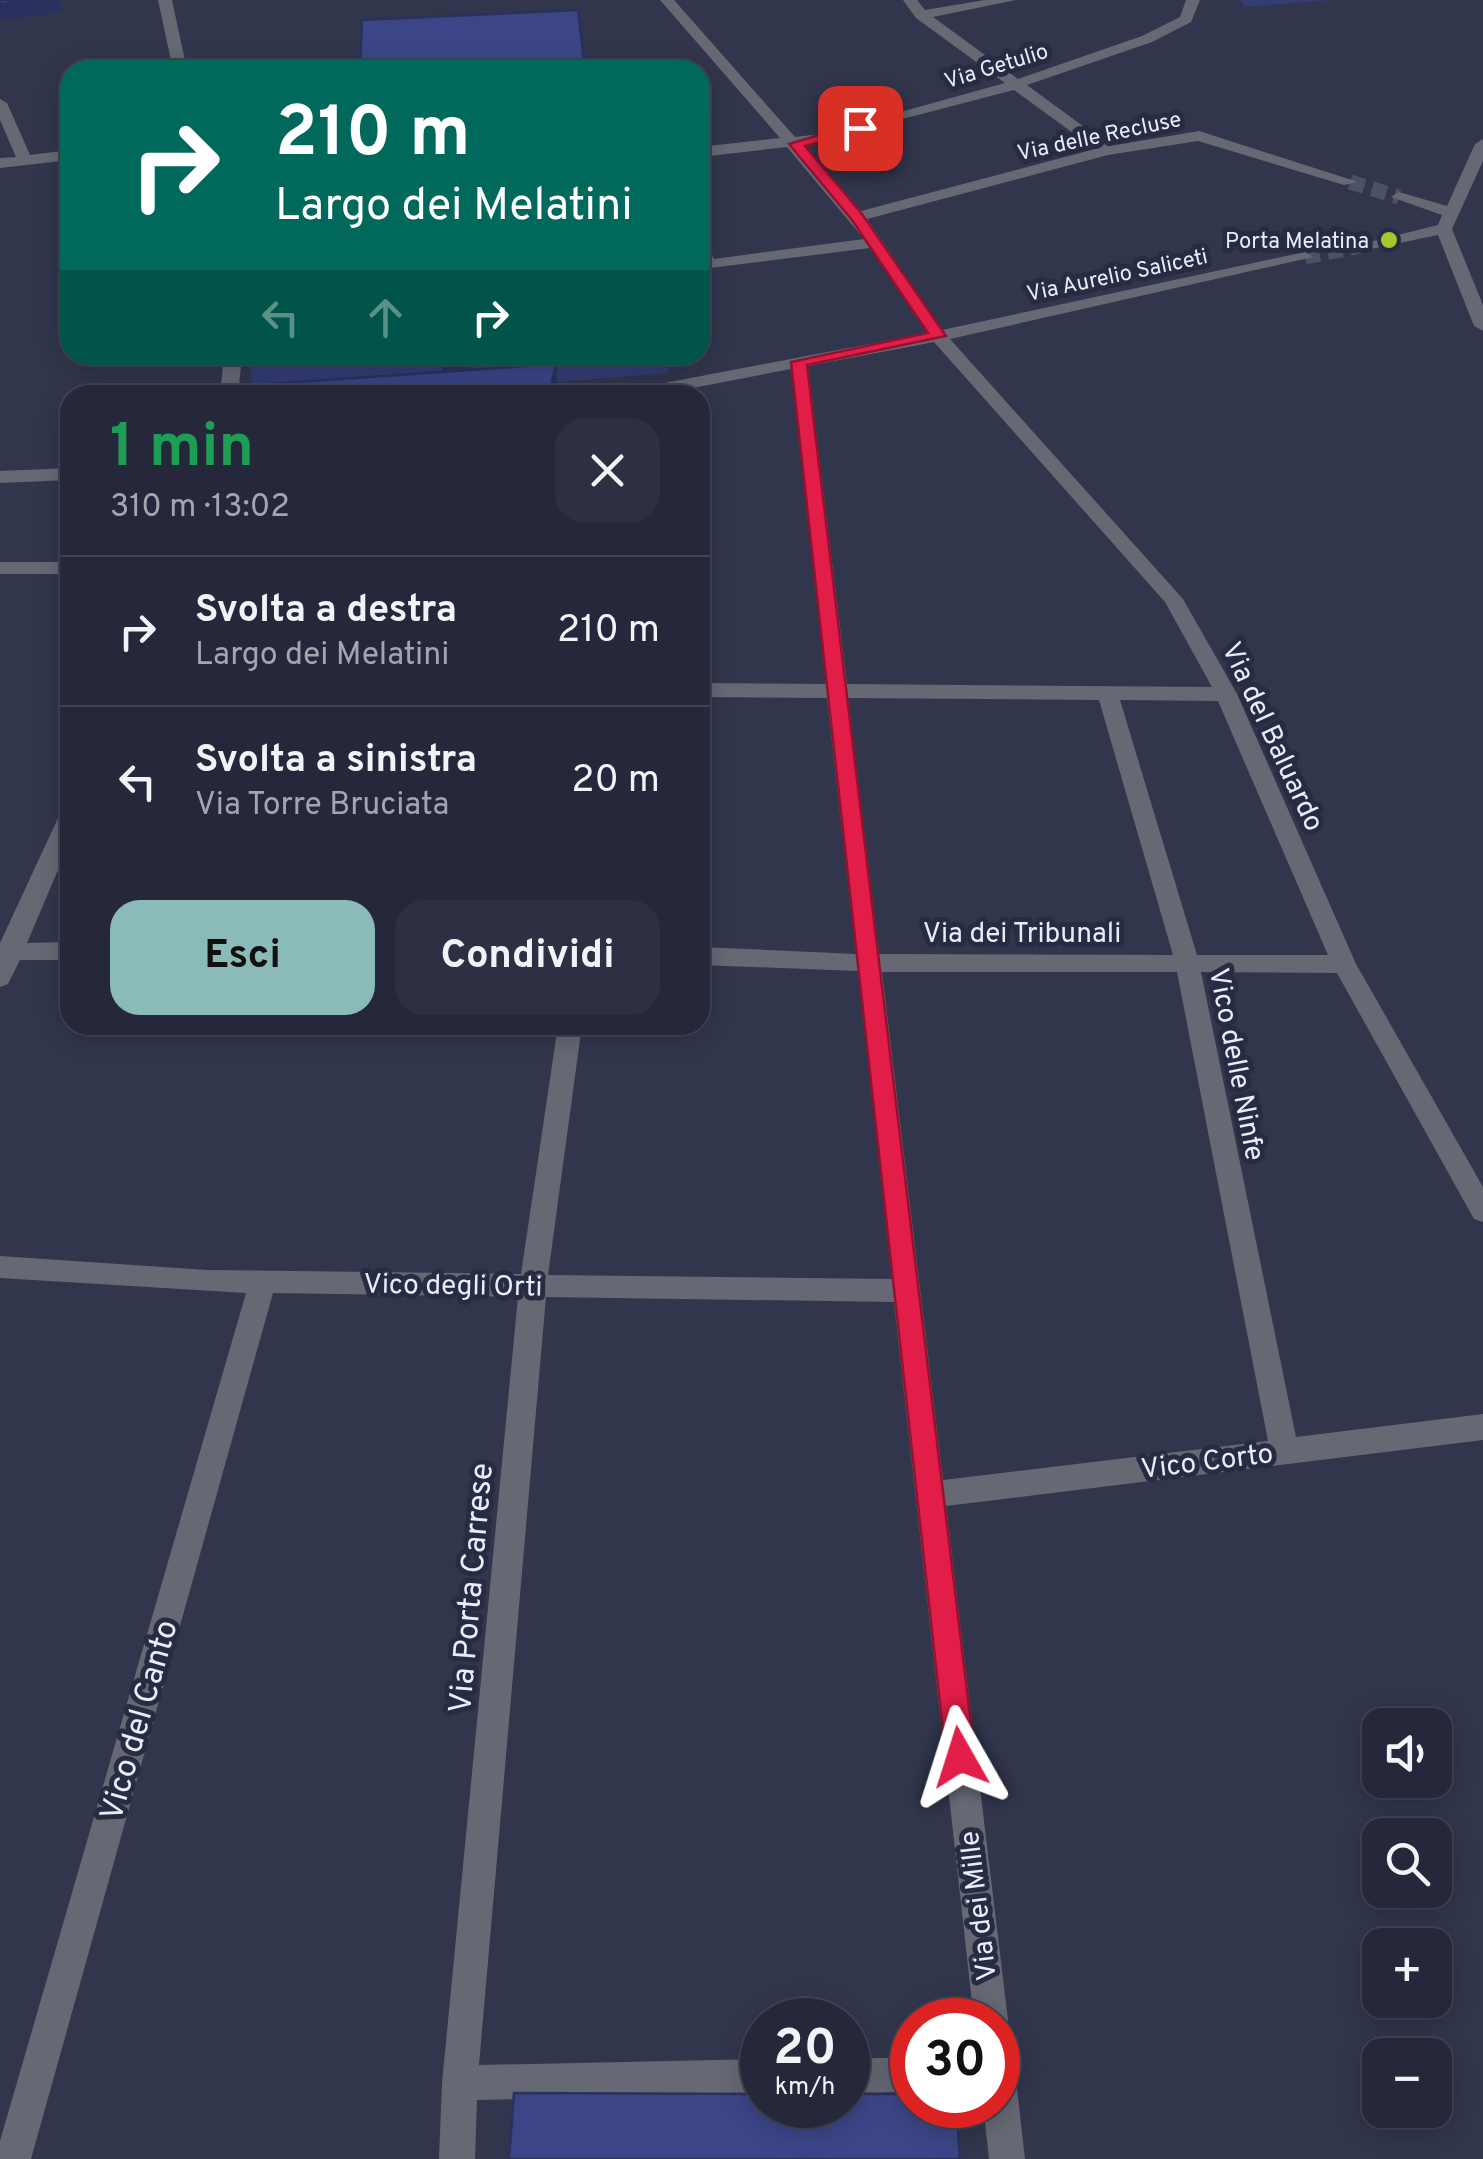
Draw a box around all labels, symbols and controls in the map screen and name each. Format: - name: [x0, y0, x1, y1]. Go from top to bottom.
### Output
- street label: Via Getulio: [942, 39, 1052, 96]
- pin: [818, 86, 903, 171]
- text: 210 m: [275, 92, 471, 181]
- icon: right: [110, 100, 240, 230]
- icon: arrive: [833, 101, 888, 156]
- street label: Via delle Recluse: [1015, 107, 1184, 168]
- text: Largo dei Melatini: [275, 179, 633, 236]
- place label: Porta Melatina: [1225, 229, 1369, 256]
- marker: Porta Melatina: [1378, 229, 1400, 251]
- street label: Via Aurelio Saliceti: [1025, 244, 1210, 309]
- icon: left: [253, 290, 308, 345]
- icon: ahead: [358, 290, 413, 345]
- icon: right: [463, 290, 518, 345]
- text: 1 min: [110, 412, 254, 488]
- button: close: [555, 418, 660, 523]
- text: 310 m · 13:02: [110, 488, 290, 528]
- text: Svolta a destra: [195, 587, 457, 636]
- icon: right: [110, 604, 165, 659]
- text: 210 m: [557, 607, 660, 656]
- text: Largo dei Melatini: [195, 636, 449, 676]
- street label: Via del Baluardo: [1212, 637, 1331, 838]
- text: Svolta a sinistra: [195, 737, 477, 786]
- icon: left: [110, 754, 165, 809]
- text: 20 m: [571, 757, 660, 806]
- text: Via Torre Bruciata: [195, 786, 449, 826]
- button: Esci: [110, 900, 375, 1015]
- button: Condividi: [395, 900, 660, 1015]
- street label: Via dei Tribunali: [923, 917, 1121, 953]
- street label: Vico delle Ninfe: [1199, 965, 1271, 1164]
- street label: Vico degli Orti: [363, 1267, 543, 1307]
- street label: Vico Corto: [1139, 1437, 1275, 1489]
- street label: Via Porta Carrese: [442, 1461, 504, 1715]
- street label: Vico del Canto: [93, 1616, 189, 1826]
- position arrow: [908, 1705, 1012, 1809]
- map controls: [1362, 1708, 1452, 2128]
- button: sound: [1362, 1708, 1452, 1798]
- button: search: [1362, 1818, 1452, 1908]
- street label: Via dei Mille: [953, 1829, 1007, 1983]
- button: +: [1362, 1928, 1452, 2018]
- speed limit sign: 30: [890, 1998, 1020, 2128]
- text: 20: [773, 2019, 837, 2082]
- button: −: [1362, 2038, 1452, 2128]
- text: km/h: [775, 2072, 835, 2104]

